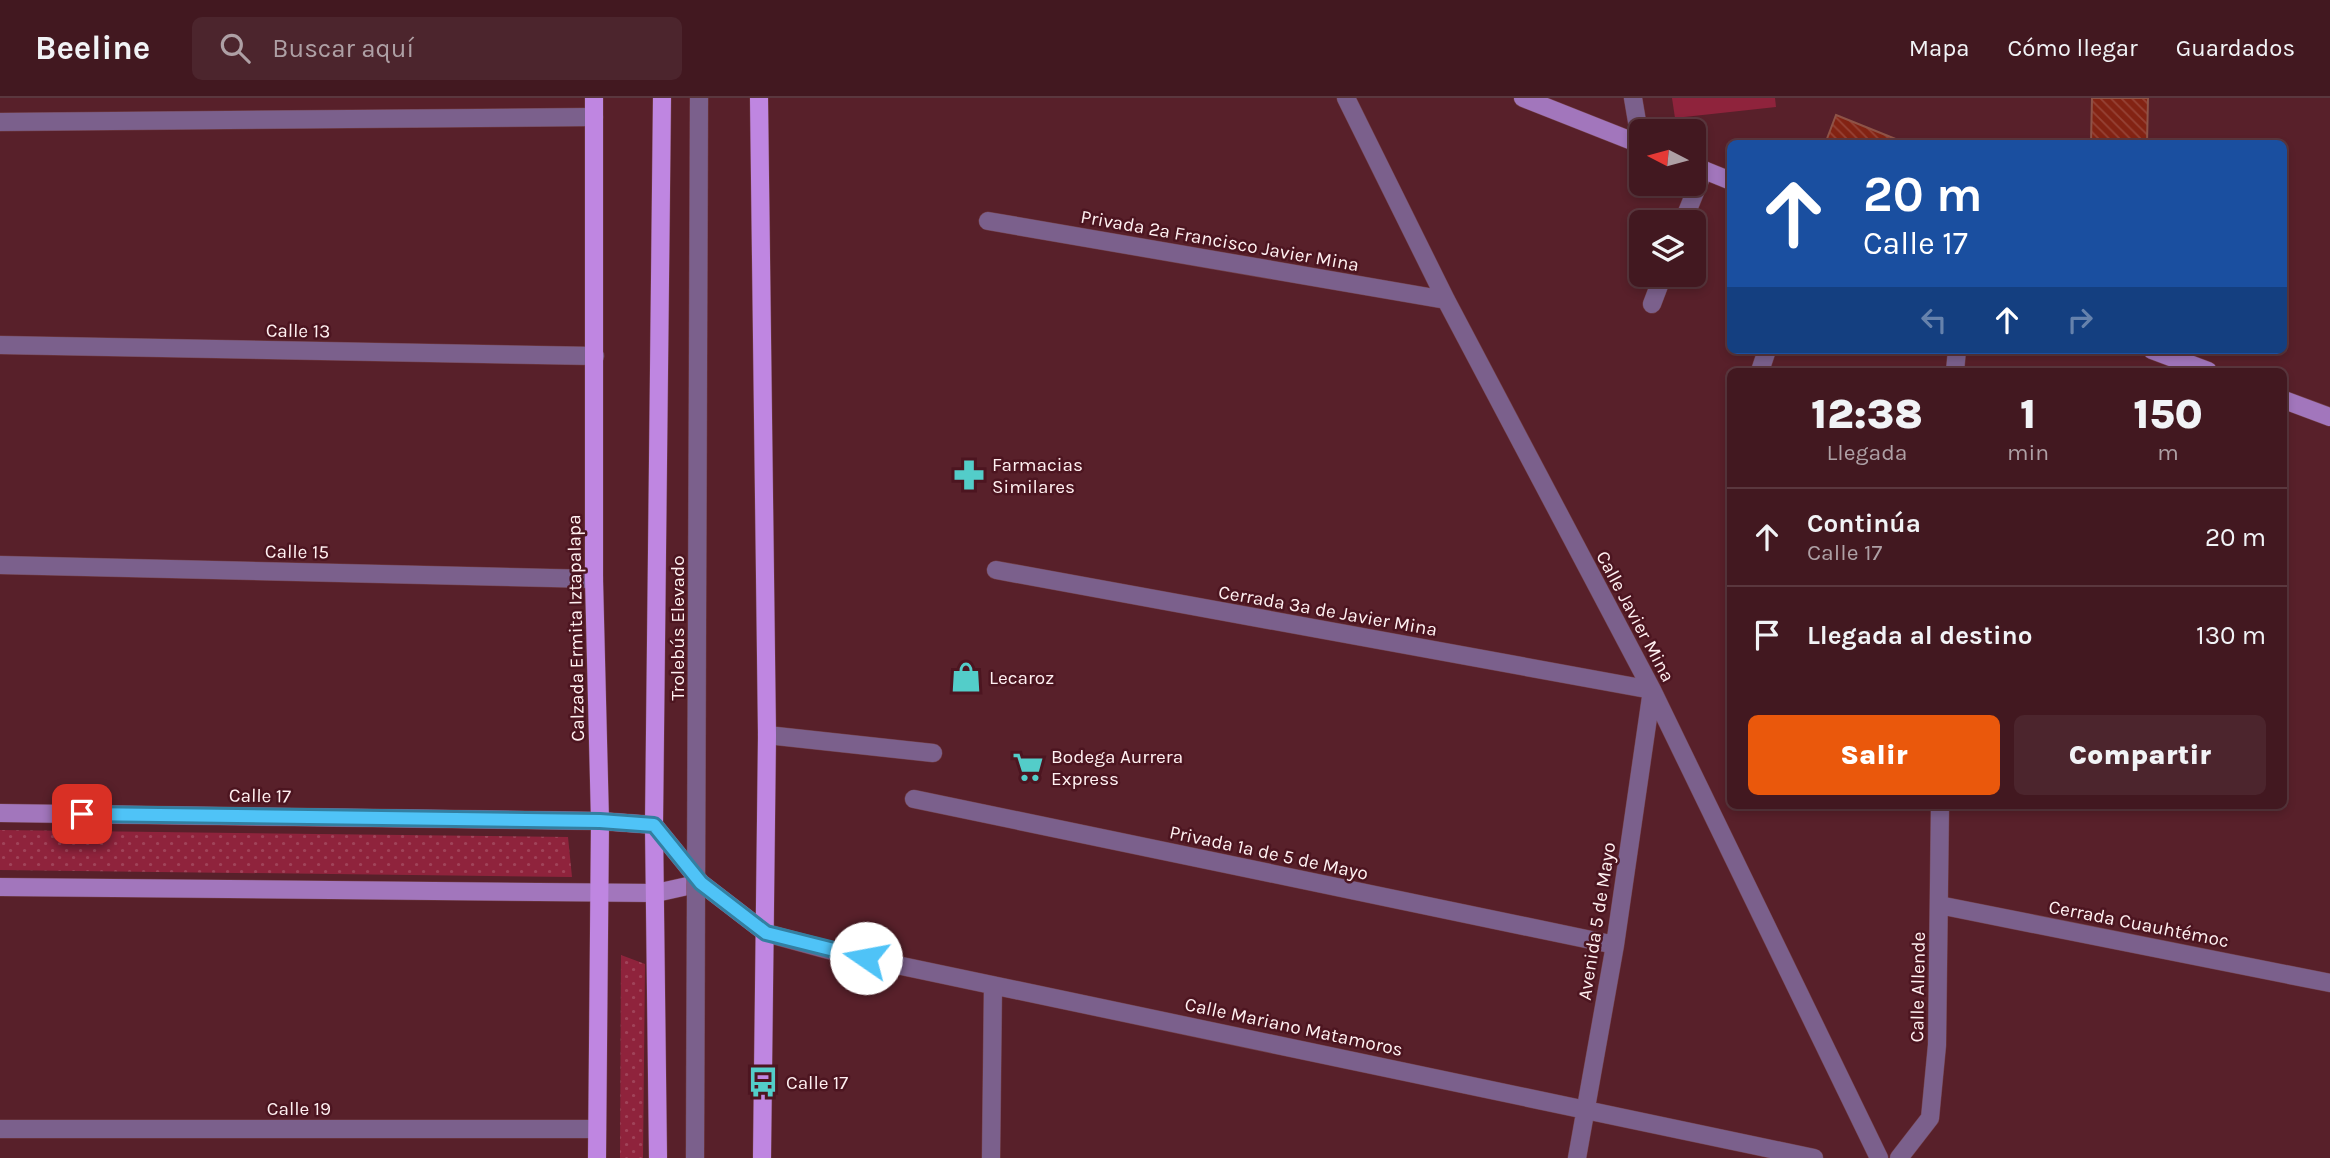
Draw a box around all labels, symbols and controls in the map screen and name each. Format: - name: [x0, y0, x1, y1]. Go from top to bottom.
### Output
- search box: [192, 17, 682, 80]
- text: Beeline: [35, 29, 150, 67]
- icon: search: [216, 29, 254, 67]
- text: Buscar aquí: [272, 33, 414, 64]
- text: Mapa: [1909, 34, 1969, 62]
- text: Cómo llegar: [2007, 34, 2138, 62]
- text: Guardados: [2176, 34, 2295, 62]
- north arrow: [1629, 119, 1706, 196]
- map controls: [1629, 119, 1706, 287]
- text: 20 m: [1863, 166, 1983, 223]
- icon: ahead: [1748, 168, 1839, 259]
- street label: Privada 2ª Francisco Javier Mina: [1079, 206, 1361, 276]
- button: layers: [1629, 210, 1706, 287]
- text: Calle 17: [1863, 225, 1968, 262]
- icon: left: [1915, 301, 1953, 339]
- icon: ahead: [1988, 301, 2026, 339]
- icon: right: [2061, 301, 2099, 339]
- street label: Calle 13: [266, 319, 330, 343]
- text: 12:38: [1811, 389, 1923, 439]
- text: 1: [2020, 389, 2036, 439]
- text: 150: [2133, 389, 2203, 439]
- text: Llegada: [1826, 439, 1907, 466]
- text: min: [2007, 439, 2049, 466]
- text: m: [2157, 439, 2179, 466]
- place label: Farmacias Similares: [992, 454, 1083, 498]
- pharmacy icon: Farmacias Similares: [952, 458, 986, 492]
- text: Continúa: [1807, 508, 1921, 539]
- street label: Calzada Ermita Iztapalapa: [563, 514, 589, 742]
- icon: ahead: [1748, 518, 1786, 556]
- text: 20 m: [2205, 522, 2266, 553]
- text: Calle 17: [1807, 539, 1882, 566]
- street label: Calle 15: [265, 540, 329, 564]
- street label: Calle Javier Mina: [1591, 547, 1679, 686]
- street label: Trolebús Elevado: [667, 555, 689, 701]
- street label: Cerrada 3ª de Javier Mina: [1217, 581, 1439, 641]
- icon: arrive: [1748, 616, 1786, 654]
- text: Llegada al destino: [1807, 620, 2033, 651]
- text: 130 m: [2196, 620, 2266, 651]
- shop icon: Lecaroz: [949, 660, 983, 694]
- place label: Lecaroz: [989, 667, 1054, 689]
- button: Salir: [1748, 715, 2000, 795]
- button: Compartir: [2014, 715, 2266, 795]
- place label: Bodega Aurrera Express: [1051, 746, 1183, 790]
- supermarket icon: Bodega Aurrera Express: [1011, 750, 1045, 784]
- pin: [52, 784, 112, 844]
- street label: Calle 17: [229, 784, 291, 808]
- icon: arrive: [63, 795, 101, 833]
- street label: Privada 1ª de 5 de Mayo: [1167, 821, 1370, 885]
- street label: Avenida 5 de Mayo: [1574, 841, 1620, 1002]
- street label: Cerrada Cuauhtémoc: [2047, 896, 2231, 952]
- position arrow: [829, 921, 903, 995]
- street label: Calle Allende: [1906, 931, 1930, 1043]
- street label: Calle Mariano Matamoros: [1183, 993, 1405, 1061]
- bus stop icon: Calle 17: [746, 1065, 780, 1099]
- place label: Calle 17: [786, 1072, 848, 1094]
- street label: Calle 19: [267, 1098, 331, 1120]

